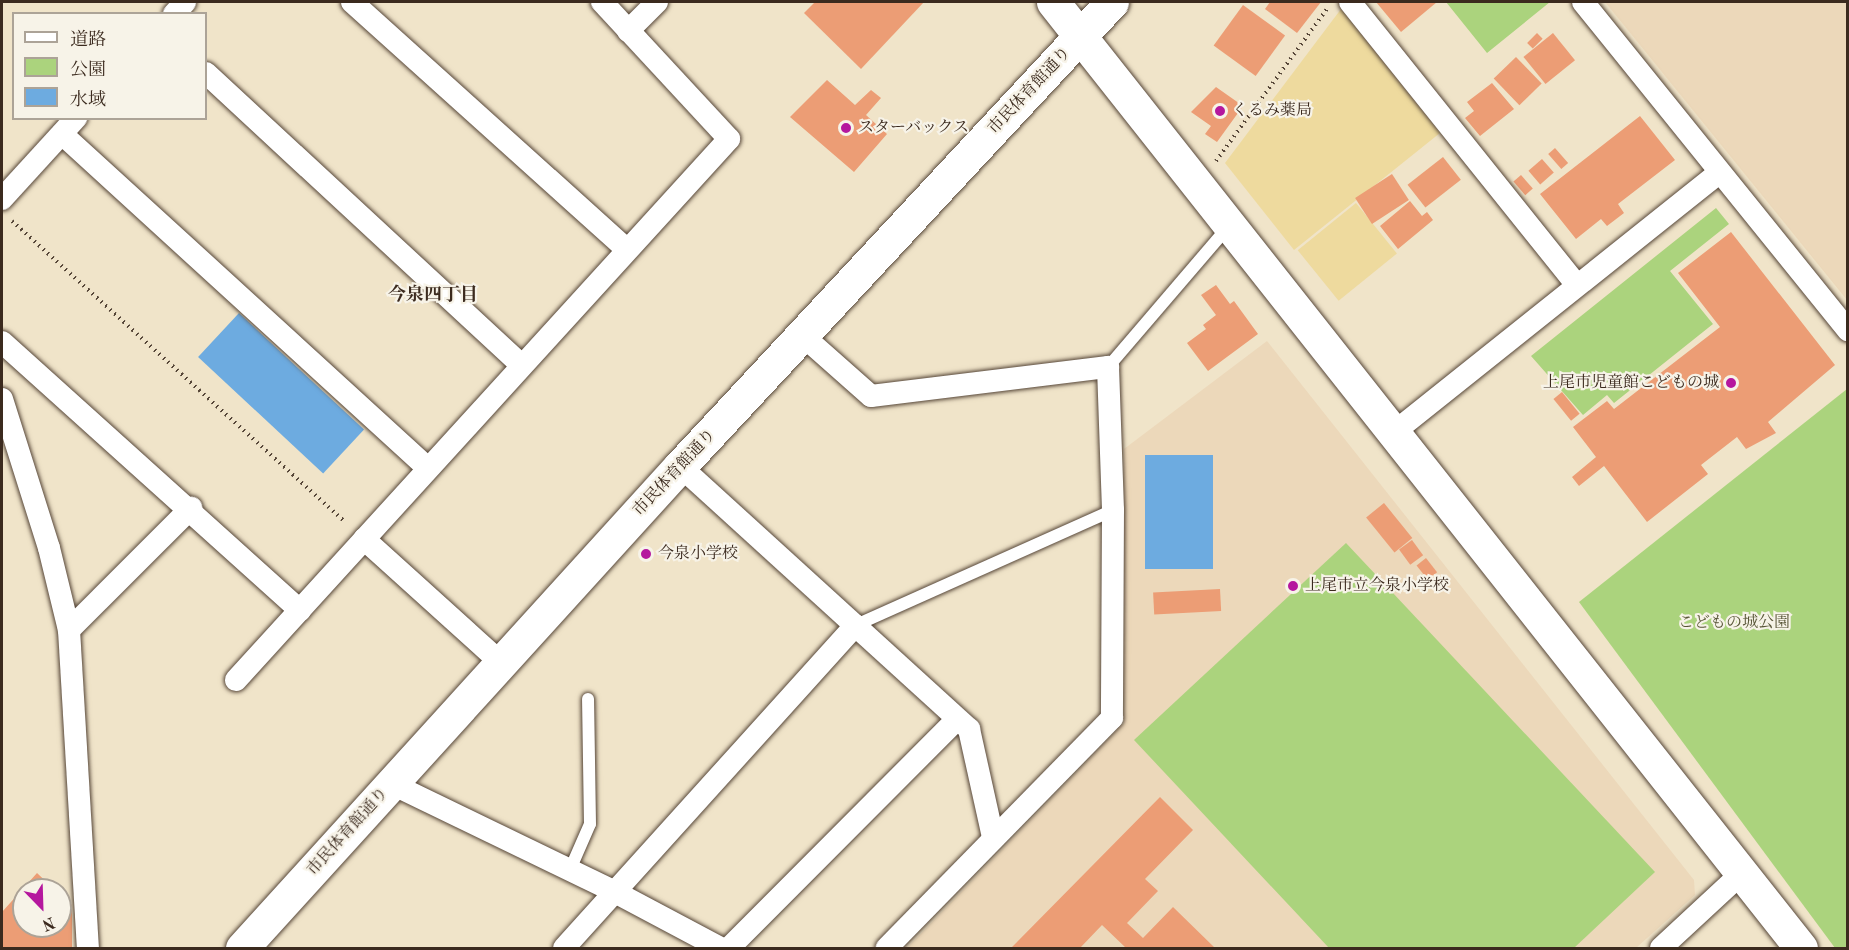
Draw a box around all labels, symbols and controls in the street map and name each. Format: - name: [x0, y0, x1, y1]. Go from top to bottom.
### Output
- legend: [12, 12, 207, 120]
- text: 道路: [70, 31, 106, 49]
- street label: 市民体育館通り: [985, 43, 1075, 139]
- text: 公園: [70, 61, 106, 79]
- text: 水域: [70, 91, 106, 109]
- place label: くるみ薬局: [1232, 101, 1312, 121]
- marker: くるみ薬局: [1213, 104, 1227, 118]
- place label: スターバックス: [858, 118, 970, 138]
- marker: スターバックス: [839, 121, 853, 135]
- district label: 今泉四丁目: [388, 284, 478, 306]
- place label: 上尾市児童館こどもの城: [1543, 373, 1719, 393]
- marker: 上尾市児童館こどもの城: [1724, 376, 1738, 390]
- street label: 市民体育館通り: [630, 425, 720, 521]
- place label: 今泉小学校: [658, 544, 738, 564]
- marker: 今泉小学校: [639, 547, 653, 561]
- place label: 上尾市立今泉小学校: [1305, 576, 1449, 596]
- marker: 上尾市立今泉小学校: [1286, 579, 1300, 593]
- park label: こどもの城公園: [1678, 613, 1790, 633]
- street label: 市民体育館通り: [303, 784, 393, 880]
- north arrow: [12, 878, 72, 938]
- text: N: [40, 913, 57, 932]

